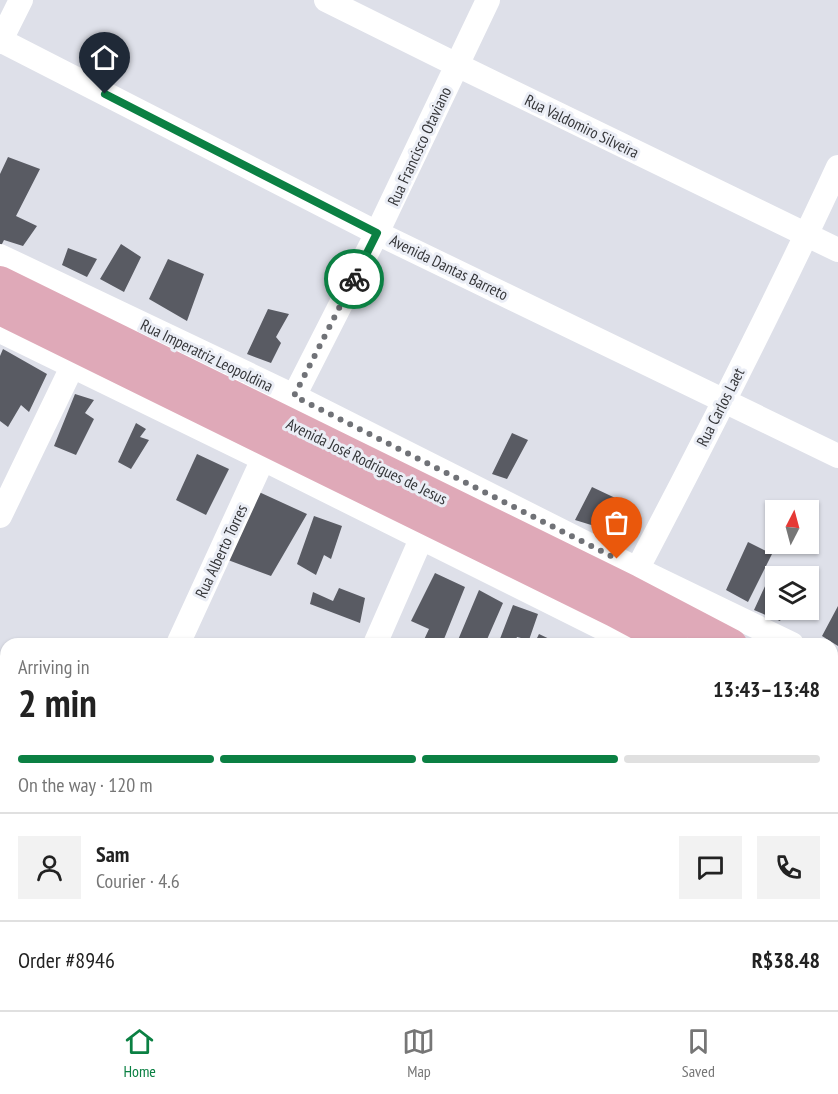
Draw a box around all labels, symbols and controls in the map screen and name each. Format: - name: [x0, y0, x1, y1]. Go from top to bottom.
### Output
- pin: [79, 32, 130, 94]
- icon: home: [88, 41, 121, 74]
- street label: Rua Francisco Otaviano: [383, 83, 455, 209]
- street label: Rua Valdomiro Silveira: [522, 90, 642, 162]
- street label: Avenida Dantas Barreto: [387, 230, 511, 304]
- courier: [324, 249, 384, 309]
- icon: bike: [338, 263, 371, 296]
- street label: Rua Imperatriz Leopoldina: [138, 314, 276, 396]
- street label: Rua Carlos Laet: [692, 364, 749, 450]
- street label: Avenida José Rodrigues de Jesus: [283, 413, 451, 509]
- pin: [591, 497, 642, 559]
- north arrow: [765, 500, 819, 554]
- map controls: [765, 500, 819, 620]
- street label: Rua Alberto Torres: [191, 501, 251, 601]
- icon: bag: [600, 506, 633, 539]
- button: layers: [765, 566, 819, 620]
- text: Arriving in: [18, 654, 90, 680]
- text: 13:43–13:48: [713, 675, 820, 703]
- text: 2 min: [18, 677, 97, 728]
- text: On the way · 120 m: [18, 772, 153, 798]
- button: person: [18, 836, 81, 899]
- button: chat: [679, 836, 742, 899]
- button: phone: [757, 836, 820, 899]
- text: Sam: [96, 840, 129, 868]
- text: Courier · 4.6: [96, 868, 180, 894]
- text: Order #8946: [18, 946, 115, 974]
- text: R$38.48: [752, 946, 820, 974]
- tab: Home: [123, 1025, 156, 1081]
- tab: Map: [402, 1025, 435, 1081]
- tab: Saved: [682, 1025, 715, 1081]

